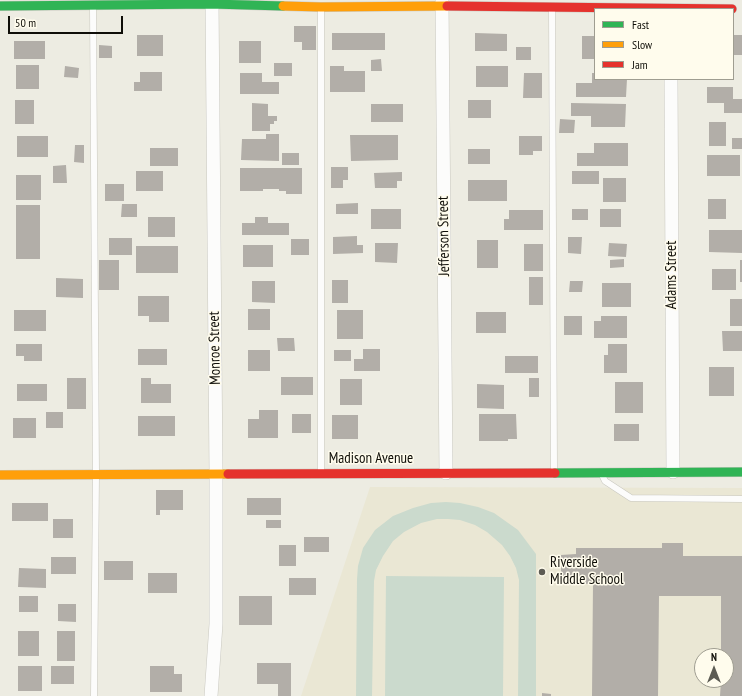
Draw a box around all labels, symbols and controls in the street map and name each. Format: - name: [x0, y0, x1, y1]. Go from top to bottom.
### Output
- scale bar: [10, 8, 125, 34]
- legend: [594, 8, 734, 80]
- text: 50 m: [15, 15, 36, 30]
- text: Fast: [632, 17, 649, 32]
- text: Slow: [632, 37, 652, 52]
- text: Jam: [632, 57, 648, 72]
- street label: Jefferson Street: [434, 196, 454, 276]
- street label: Adams Street: [663, 241, 681, 309]
- street label: Monroe Street: [205, 311, 225, 385]
- street label: Madison Avenue: [329, 450, 413, 468]
- place label: Riverside Middle School: [550, 554, 623, 589]
- marker: Riverside Middle School: [537, 567, 547, 577]
- north arrow: [694, 648, 734, 688]
- text: N: [711, 650, 717, 664]

